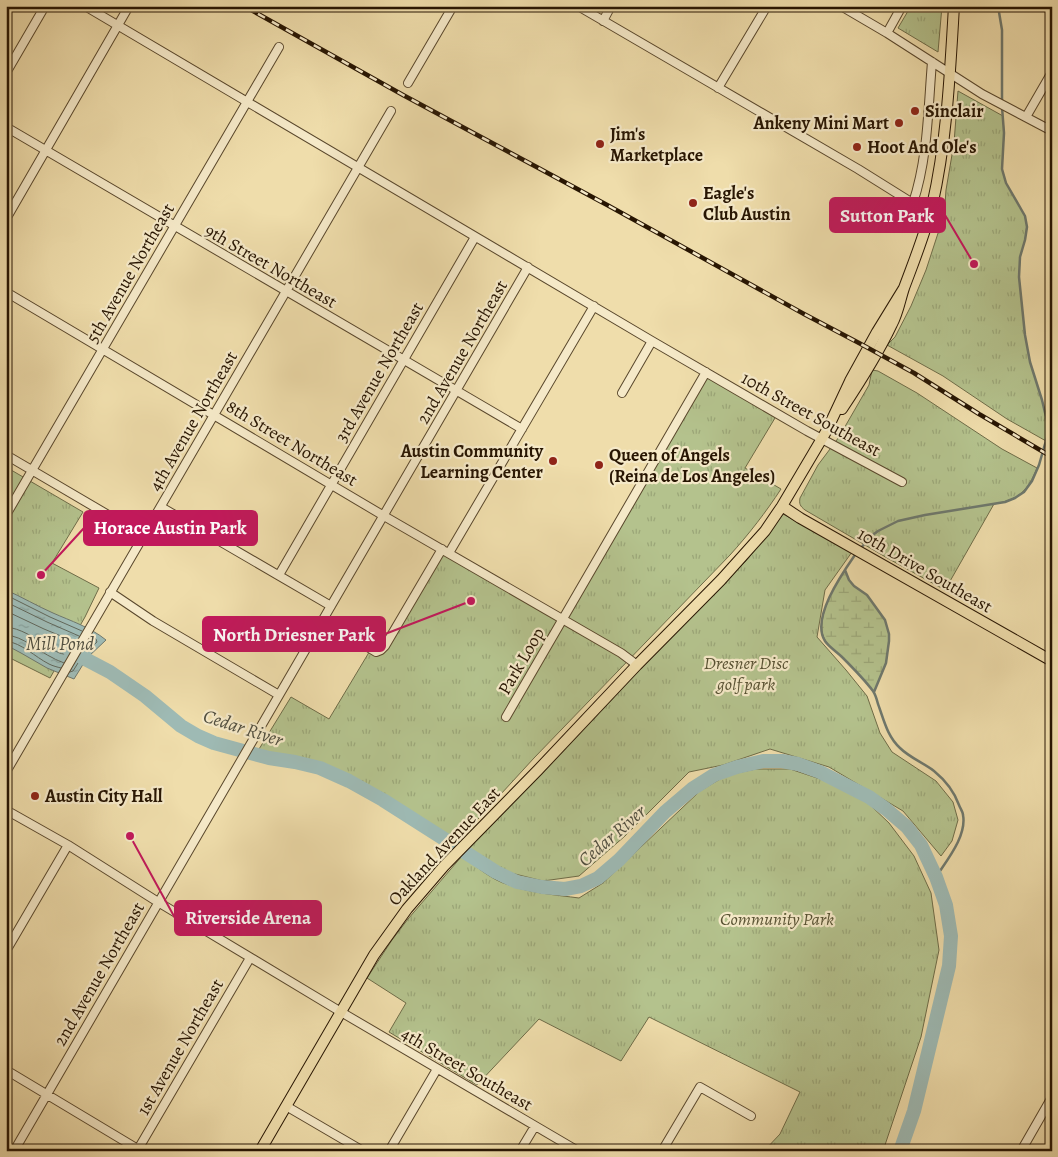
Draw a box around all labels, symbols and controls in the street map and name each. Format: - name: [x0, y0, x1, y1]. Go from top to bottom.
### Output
- place label: Sinclair: [925, 99, 984, 123]
- marker: Sinclair: [909, 105, 921, 117]
- place label: Ankeny Mini Mart: [753, 111, 889, 135]
- marker: Ankeny Mini Mart: [893, 117, 905, 129]
- place label: Jim's Marketplace: [610, 122, 703, 167]
- place label: Hoot And Ole's: [867, 135, 977, 159]
- marker: Jim's Marketplace: [594, 138, 606, 150]
- marker: Hoot And Ole's: [851, 141, 863, 153]
- place label: Eagle's Club Austin: [703, 181, 791, 226]
- marker: Eagle's Club Austin: [687, 197, 699, 209]
- callout: Sutton Park: [830, 198, 945, 232]
- street label: 5th Avenue Northeast: [80, 199, 180, 347]
- text: Sutton Park: [840, 203, 934, 229]
- street label: 9th Street Northeast: [201, 218, 341, 314]
- street label: 2nd Avenue Northeast: [411, 276, 513, 428]
- street label: 3rd Avenue Northeast: [329, 297, 429, 447]
- street label: 4th Avenue Northeast: [143, 347, 243, 495]
- street label: 10th Street Southeast: [737, 366, 885, 462]
- street label: 8th Street Northeast: [222, 394, 362, 492]
- place label: Austin Community Learning Center: [400, 439, 544, 484]
- place label: Queen of Angels (Reina de Los Angeles): [609, 443, 775, 488]
- marker: Austin Community Learning Center: [547, 455, 559, 467]
- marker: Queen of Angels (Reina de Los Angeles): [593, 459, 605, 471]
- callout: Horace Austin Park: [84, 511, 257, 545]
- text: Horace Austin Park: [93, 515, 247, 541]
- street label: 10th Drive Southeast: [853, 522, 997, 618]
- callout: North Driesner Park: [203, 617, 385, 651]
- text: North Driesner Park: [213, 622, 375, 648]
- street label: Park Loop: [492, 623, 550, 699]
- water label: Mill Pond: [26, 631, 94, 657]
- park label: Dresner Disc golf park: [704, 651, 789, 696]
- water label: Cedar River: [200, 703, 287, 754]
- street label: Oakland Avenue East: [382, 781, 506, 911]
- place label: Austin City Hall: [44, 784, 163, 808]
- marker: Austin City Hall: [29, 790, 41, 802]
- water label: Cedar River: [572, 798, 653, 873]
- street label: 2nd Avenue Northeast: [48, 898, 150, 1050]
- callout: Riverside Arena: [175, 901, 321, 935]
- text: Riverside Arena: [185, 905, 312, 931]
- park label: Community Park: [720, 907, 834, 931]
- street label: 1st Avenue Northeast: [131, 974, 229, 1120]
- street label: 4th Street Southeast: [397, 1022, 537, 1116]

